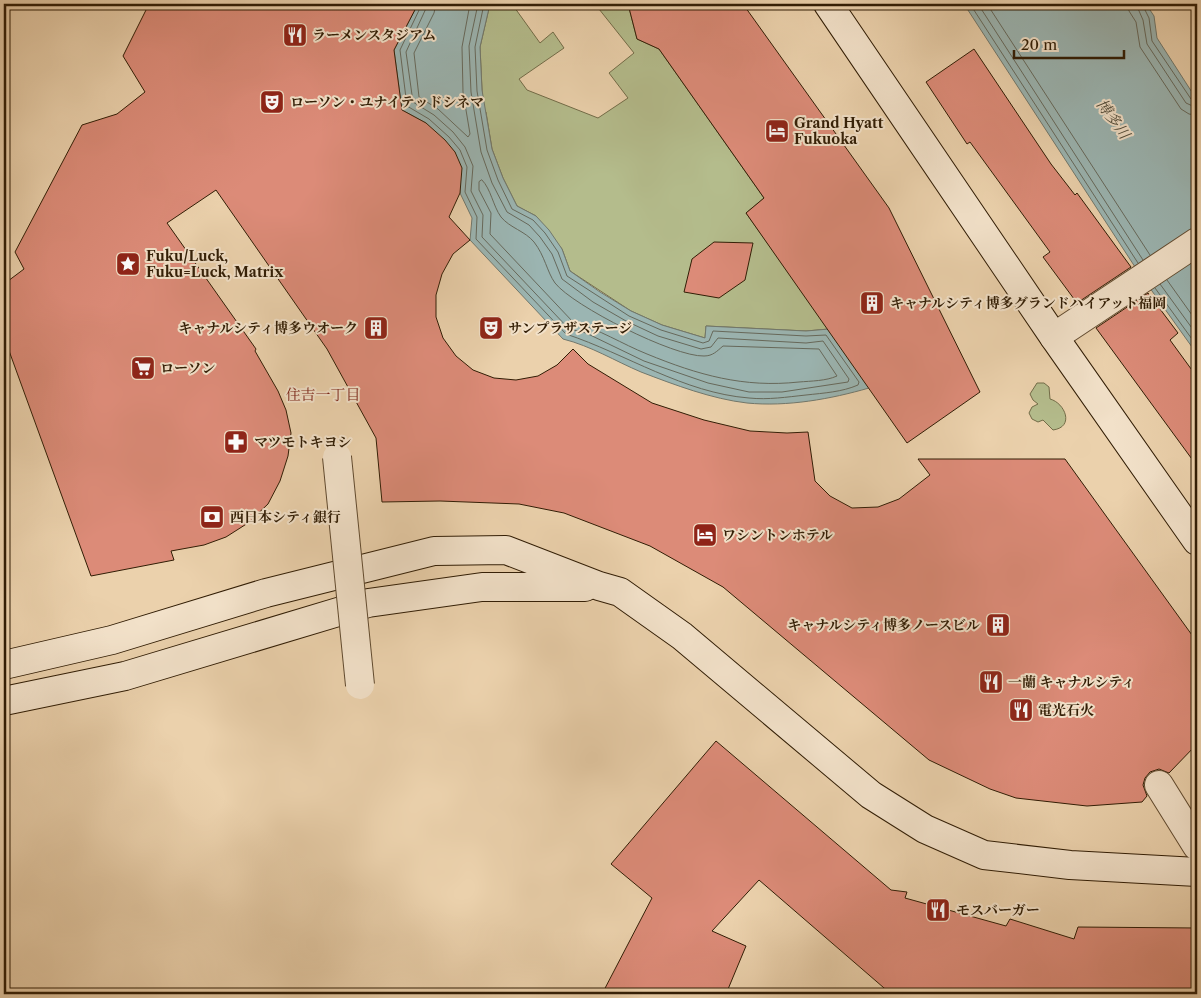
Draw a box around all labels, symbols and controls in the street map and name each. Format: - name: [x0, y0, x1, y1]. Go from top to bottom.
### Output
- restaurant icon: ラーメンスタジアム: [282, 22, 308, 48]
- place label: ラーメンスタジアム: [312, 26, 436, 44]
- scale bar: [1014, 28, 1124, 60]
- text: 20 m: [1021, 35, 1057, 54]
- theatre icon: ローソン・ユナイテッドシネマ: [259, 89, 285, 115]
- place label: ローソン・ユナイテッドシネマ: [290, 93, 484, 111]
- water label: 博多川: [1092, 95, 1135, 144]
- place label: Grand Hyatt Fukuoka: [794, 114, 884, 148]
- hotel icon: Grand Hyatt Fukuoka: [764, 118, 790, 144]
- place label: Fuku/Luck, Fuku=Luck, Matrix: [146, 247, 284, 281]
- place icon: Fuku/Luck, Fuku=Luck, Matrix: [115, 251, 141, 277]
- building icon: キャナルシティ博多グランドハイアット福岡: [859, 290, 885, 316]
- place label: キャナルシティ博多グランドハイアット福岡: [890, 294, 1166, 312]
- building icon: キャナルシティ博多ウオーク: [363, 315, 389, 341]
- theatre icon: サンプラザステージ: [478, 315, 504, 341]
- place label: キャナルシティ博多ウオーク: [178, 319, 358, 337]
- place label: サンプラザステージ: [508, 319, 632, 337]
- supermarket icon: ローソン: [130, 355, 156, 381]
- place label: ローソン: [160, 359, 215, 377]
- district label: 住吉一丁目: [285, 385, 361, 404]
- pharmacy icon: マツモトキヨシ: [223, 429, 249, 455]
- place label: マツモトキヨシ: [254, 433, 352, 451]
- bank icon: 西日本シティ銀行: [199, 504, 225, 530]
- place label: 西日本シティ銀行: [230, 508, 341, 526]
- hotel icon: ワシントンホテル: [692, 522, 718, 548]
- place label: ワシントンホテル: [722, 526, 833, 544]
- building icon: キャナルシティ博多ノースビル: [985, 612, 1011, 638]
- place label: キャナルシティ博多ノースビル: [787, 616, 980, 634]
- restaurant icon: 一蘭 キャナルシティ: [978, 669, 1004, 695]
- place label: 一蘭 キャナルシティ: [1008, 673, 1135, 691]
- restaurant icon: 電光石火: [1008, 697, 1034, 723]
- place label: 電光石火: [1038, 701, 1094, 719]
- restaurant icon: モスバーガー: [925, 897, 951, 923]
- place label: モスバーガー: [956, 901, 1040, 919]

